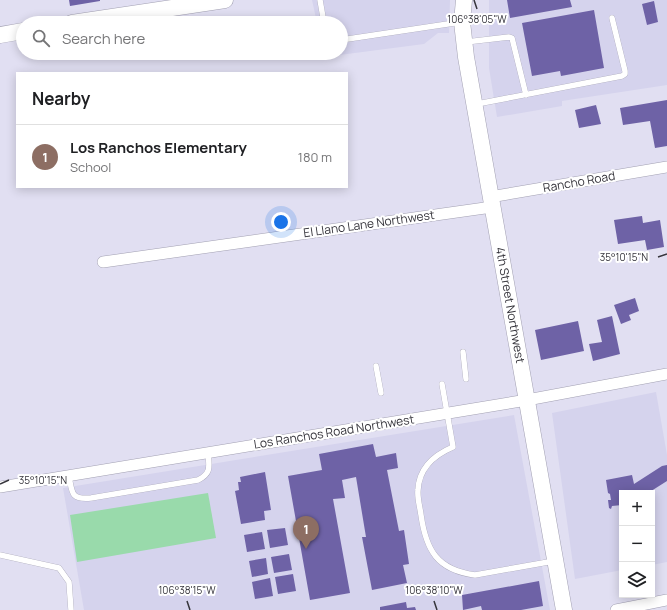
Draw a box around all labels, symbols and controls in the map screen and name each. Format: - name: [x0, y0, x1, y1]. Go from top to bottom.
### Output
- text: 106°38'05"W: [447, 12, 507, 26]
- search box: [16, 16, 348, 60]
- icon: search: [30, 27, 52, 49]
- text: Search here: [62, 28, 145, 49]
- text: Nearby: [32, 87, 90, 110]
- text: Los Ranchos Elementary: [70, 137, 247, 158]
- text: 1: [42, 148, 48, 166]
- text: 180 m: [298, 148, 332, 166]
- text: School: [70, 158, 111, 176]
- street label: Rancho Road: [541, 167, 616, 196]
- street label: El Llano Lane Northwest: [302, 206, 436, 241]
- your location: [271, 212, 291, 232]
- street label: 4th Street Northwest: [492, 245, 529, 365]
- text: 35°10'15"N: [600, 250, 648, 264]
- street label: Los Ranchos Road Northwest: [252, 410, 416, 453]
- text: 35°10'15"N: [19, 473, 67, 487]
- map controls: [619, 490, 655, 598]
- button: +: [619, 490, 655, 526]
- pin: 1: [293, 516, 319, 549]
- button: −: [619, 526, 655, 562]
- button: layers: [619, 562, 655, 598]
- text: 106°38'15"W: [158, 583, 216, 597]
- text: 106°38'10"W: [405, 583, 463, 597]

